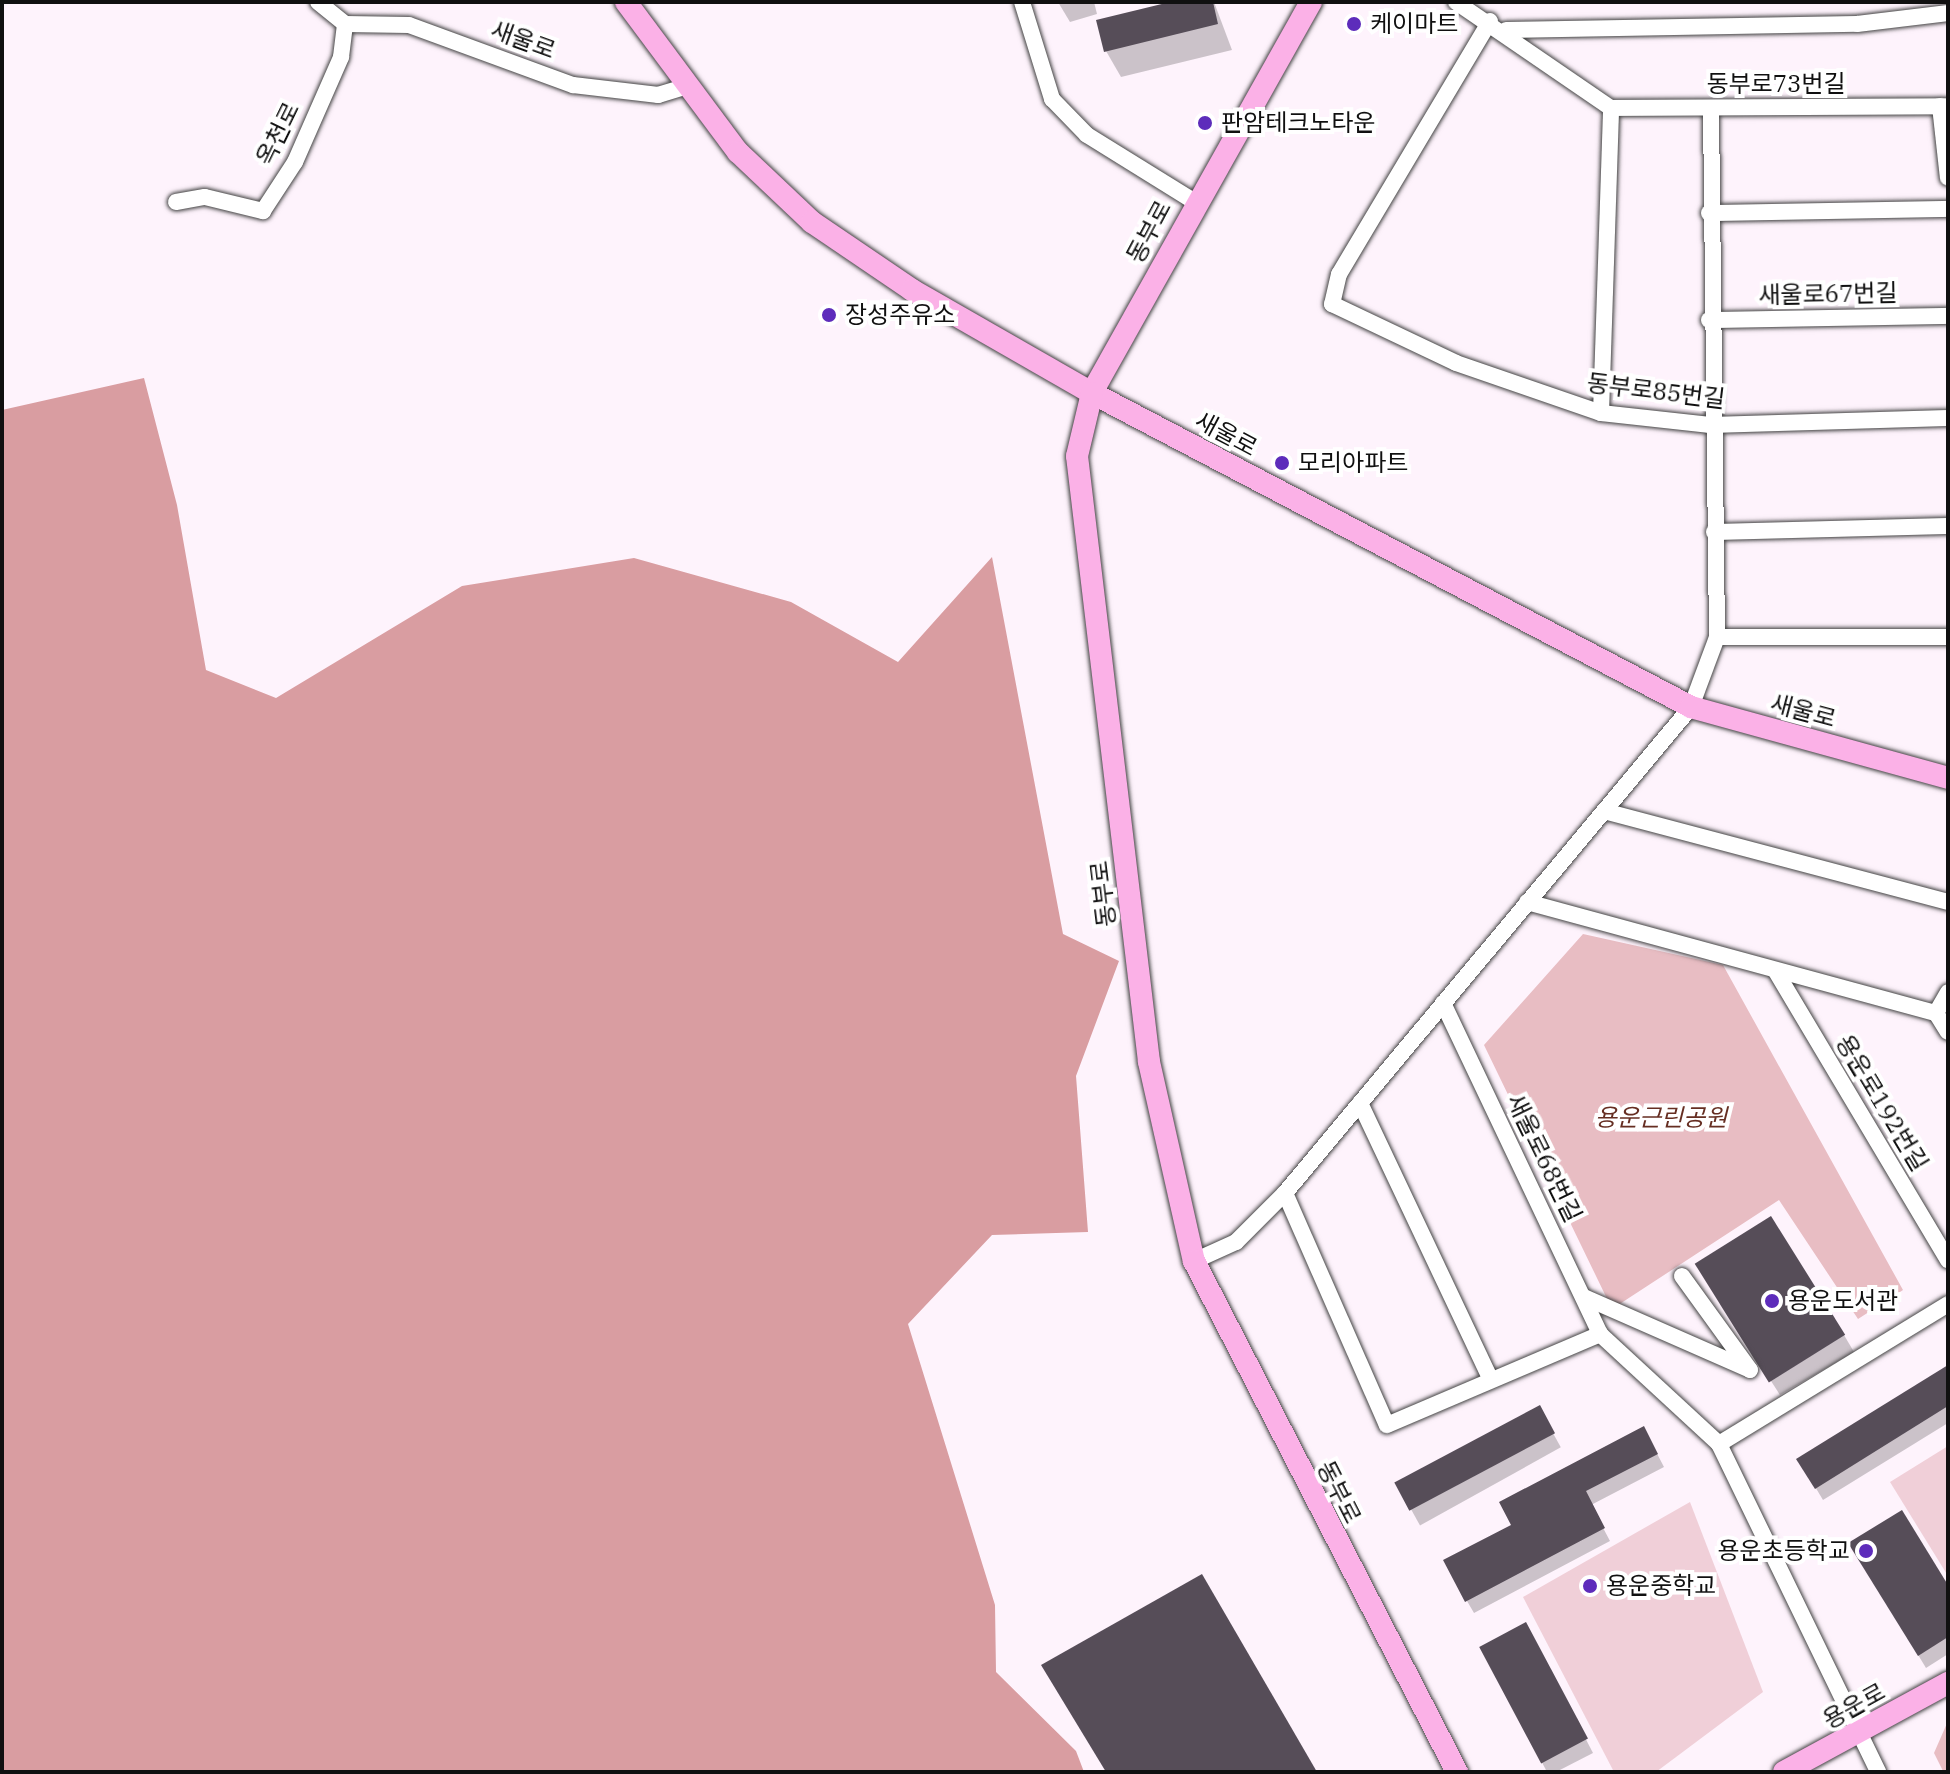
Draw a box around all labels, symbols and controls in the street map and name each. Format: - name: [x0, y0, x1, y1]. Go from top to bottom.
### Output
- place label: 케이마트: [1370, 10, 1458, 38]
- street label: 새울로: [487, 15, 559, 65]
- marker: 케이마트: [1345, 15, 1363, 33]
- street label: 동부로73번길: [1706, 70, 1846, 98]
- street label: 옥천로: [251, 98, 305, 170]
- place label: 판암테크노타운: [1221, 109, 1376, 137]
- marker: 판암테크노타운: [1196, 114, 1214, 132]
- street label: 동부로: [1121, 196, 1177, 268]
- street label: 새울로67번길: [1758, 278, 1898, 310]
- place label: 장성주유소: [845, 301, 955, 329]
- marker: 장성주유소: [820, 306, 838, 324]
- street label: 동부로85번길: [1585, 368, 1727, 414]
- street label: 새울로: [1190, 406, 1262, 462]
- place label: 모리아파트: [1298, 449, 1408, 477]
- marker: 모리아파트: [1273, 454, 1291, 472]
- street label: 새울로: [1767, 689, 1839, 733]
- street label: 동부로: [1085, 859, 1121, 929]
- street label: 용운로192번길: [1830, 1030, 1934, 1176]
- street label: 새울로68번길: [1501, 1089, 1587, 1227]
- park label: 용운근린공원: [1595, 1104, 1727, 1132]
- place label: 용운도서관: [1788, 1287, 1898, 1315]
- marker: 용운도서관: [1763, 1292, 1781, 1310]
- street label: 동부로: [1311, 1456, 1367, 1528]
- place label: 용운초등학교: [1718, 1537, 1850, 1565]
- marker: 용운초등학교: [1857, 1542, 1875, 1560]
- place label: 용운중학교: [1606, 1572, 1716, 1600]
- marker: 용운중학교: [1581, 1577, 1599, 1595]
- street label: 용운로: [1818, 1677, 1890, 1735]

